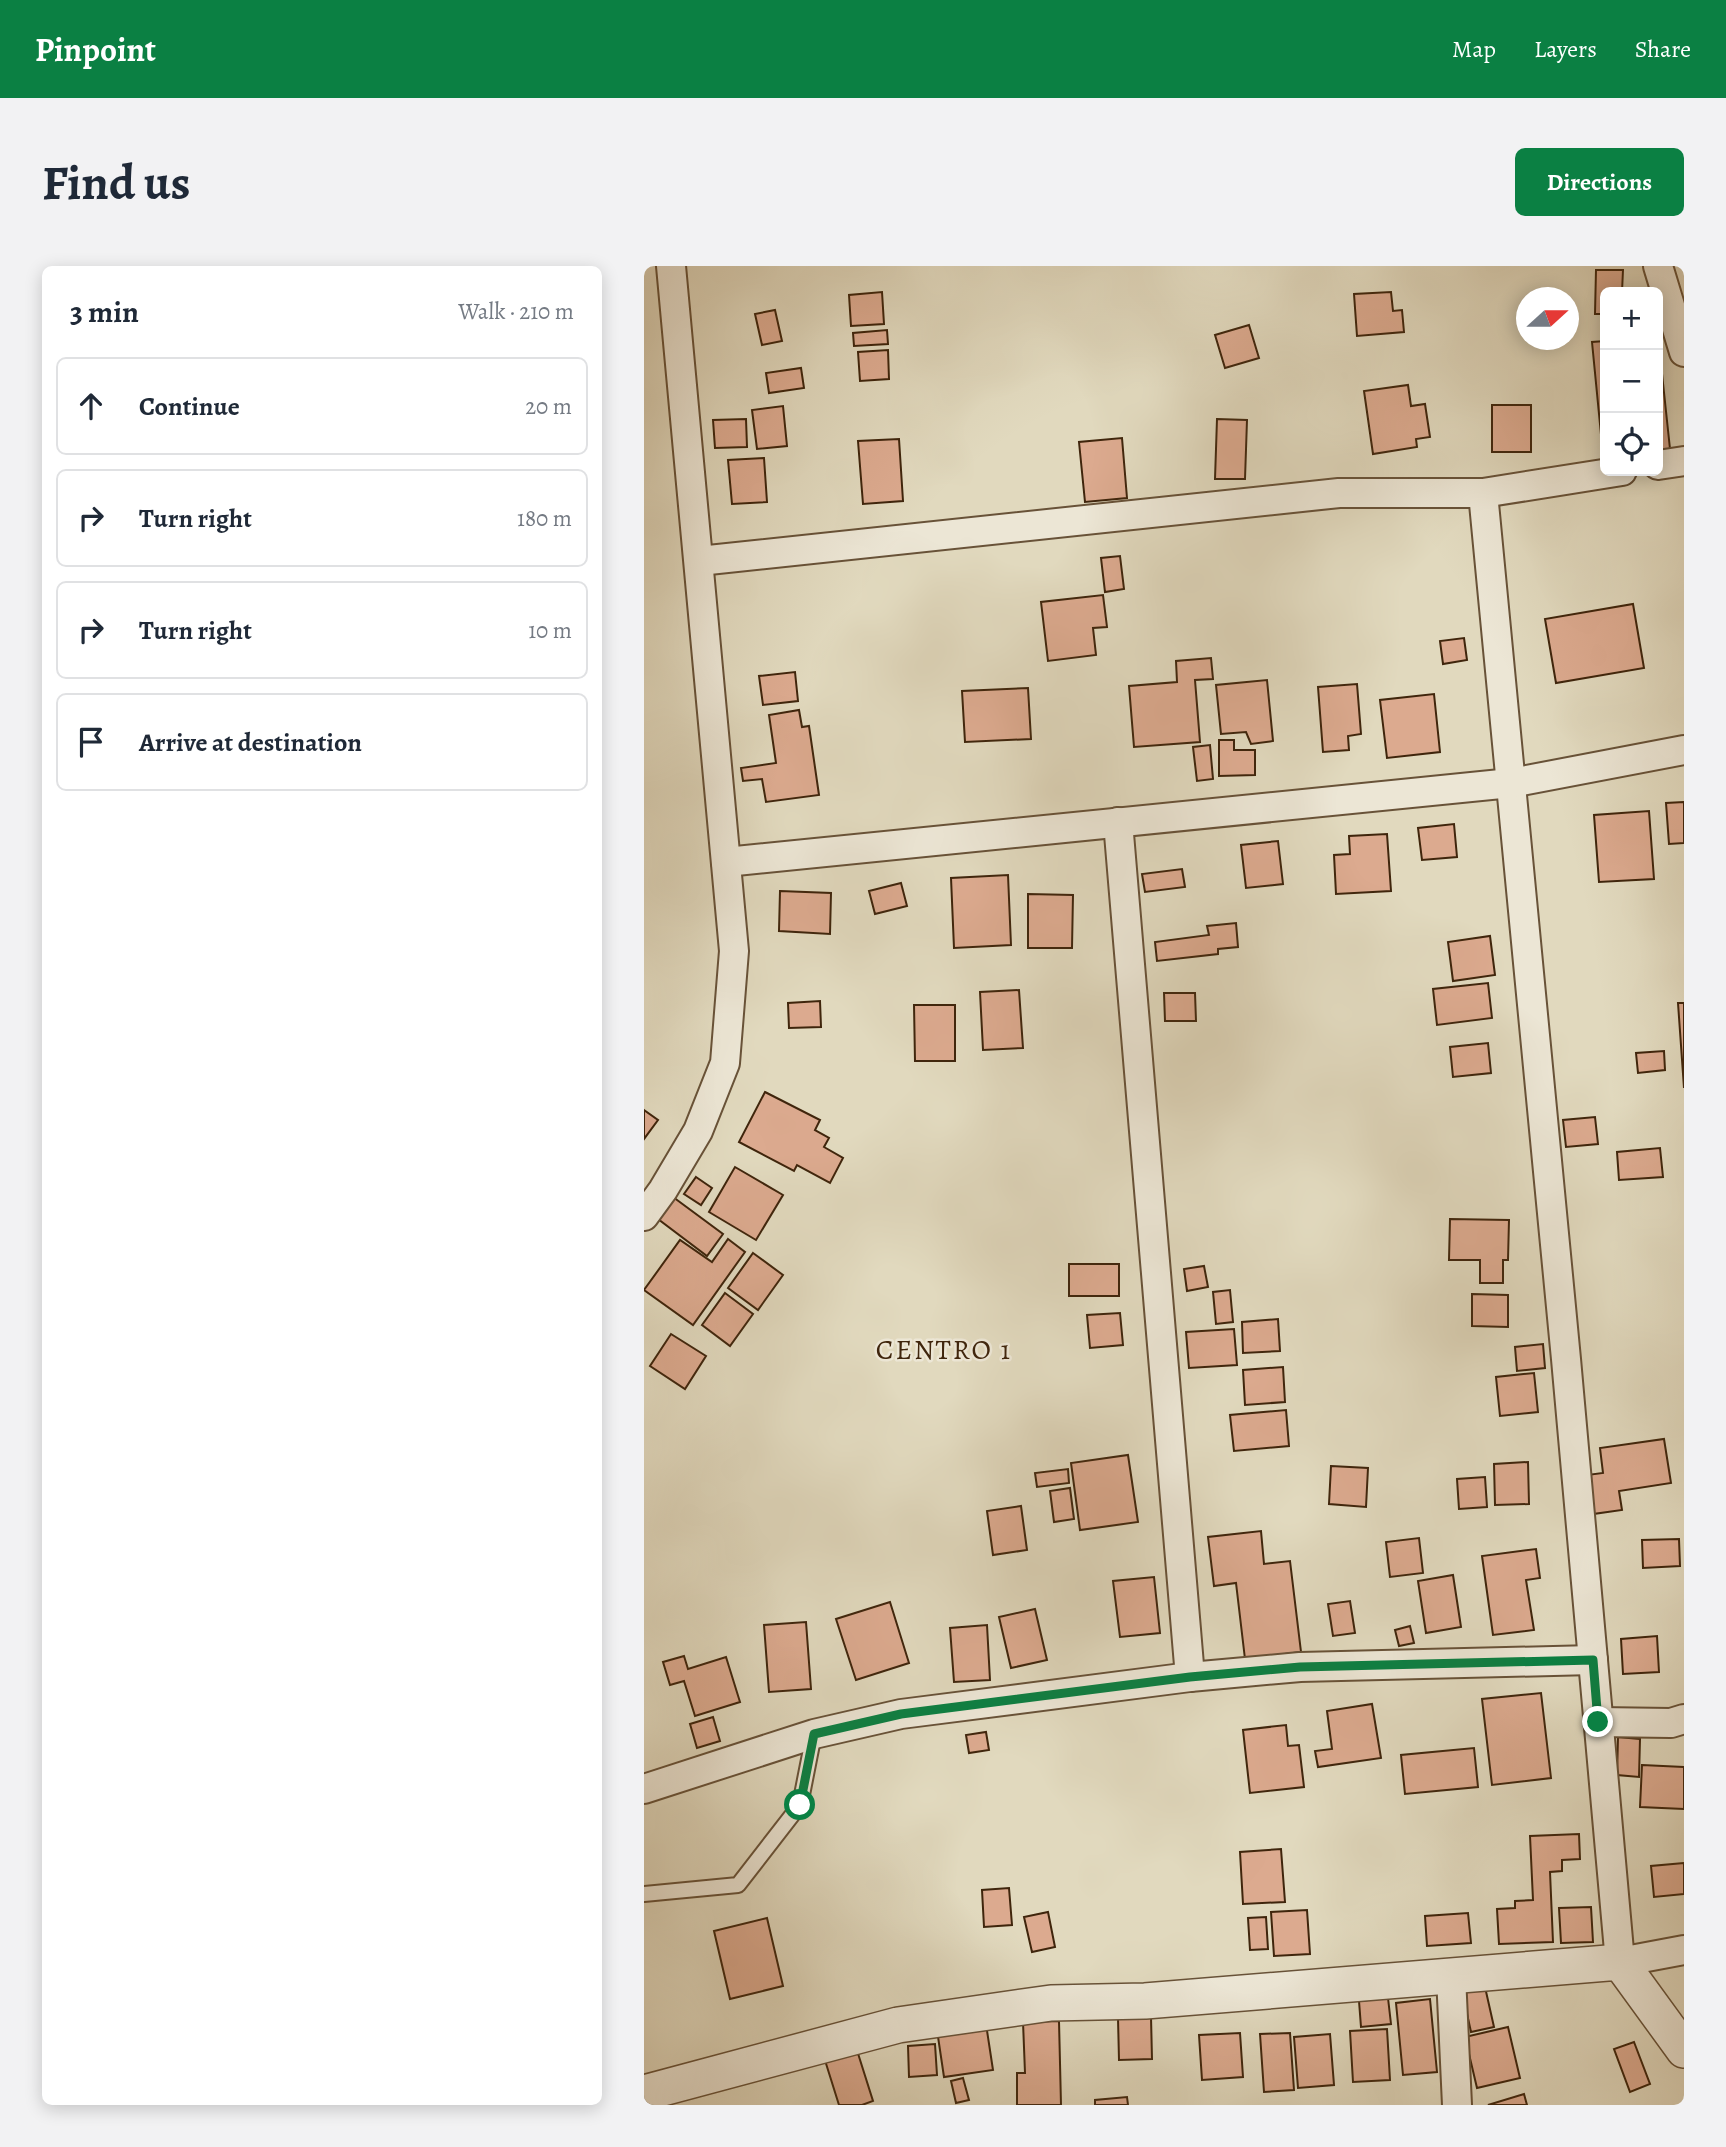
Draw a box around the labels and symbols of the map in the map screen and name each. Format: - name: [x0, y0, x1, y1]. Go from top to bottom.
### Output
- north arrow: [1516, 287, 1579, 350]
- district label: CENTRO 1: [876, 1331, 1012, 1369]
- route end: [1582, 1706, 1613, 1737]
- route start: [784, 1789, 815, 1820]

